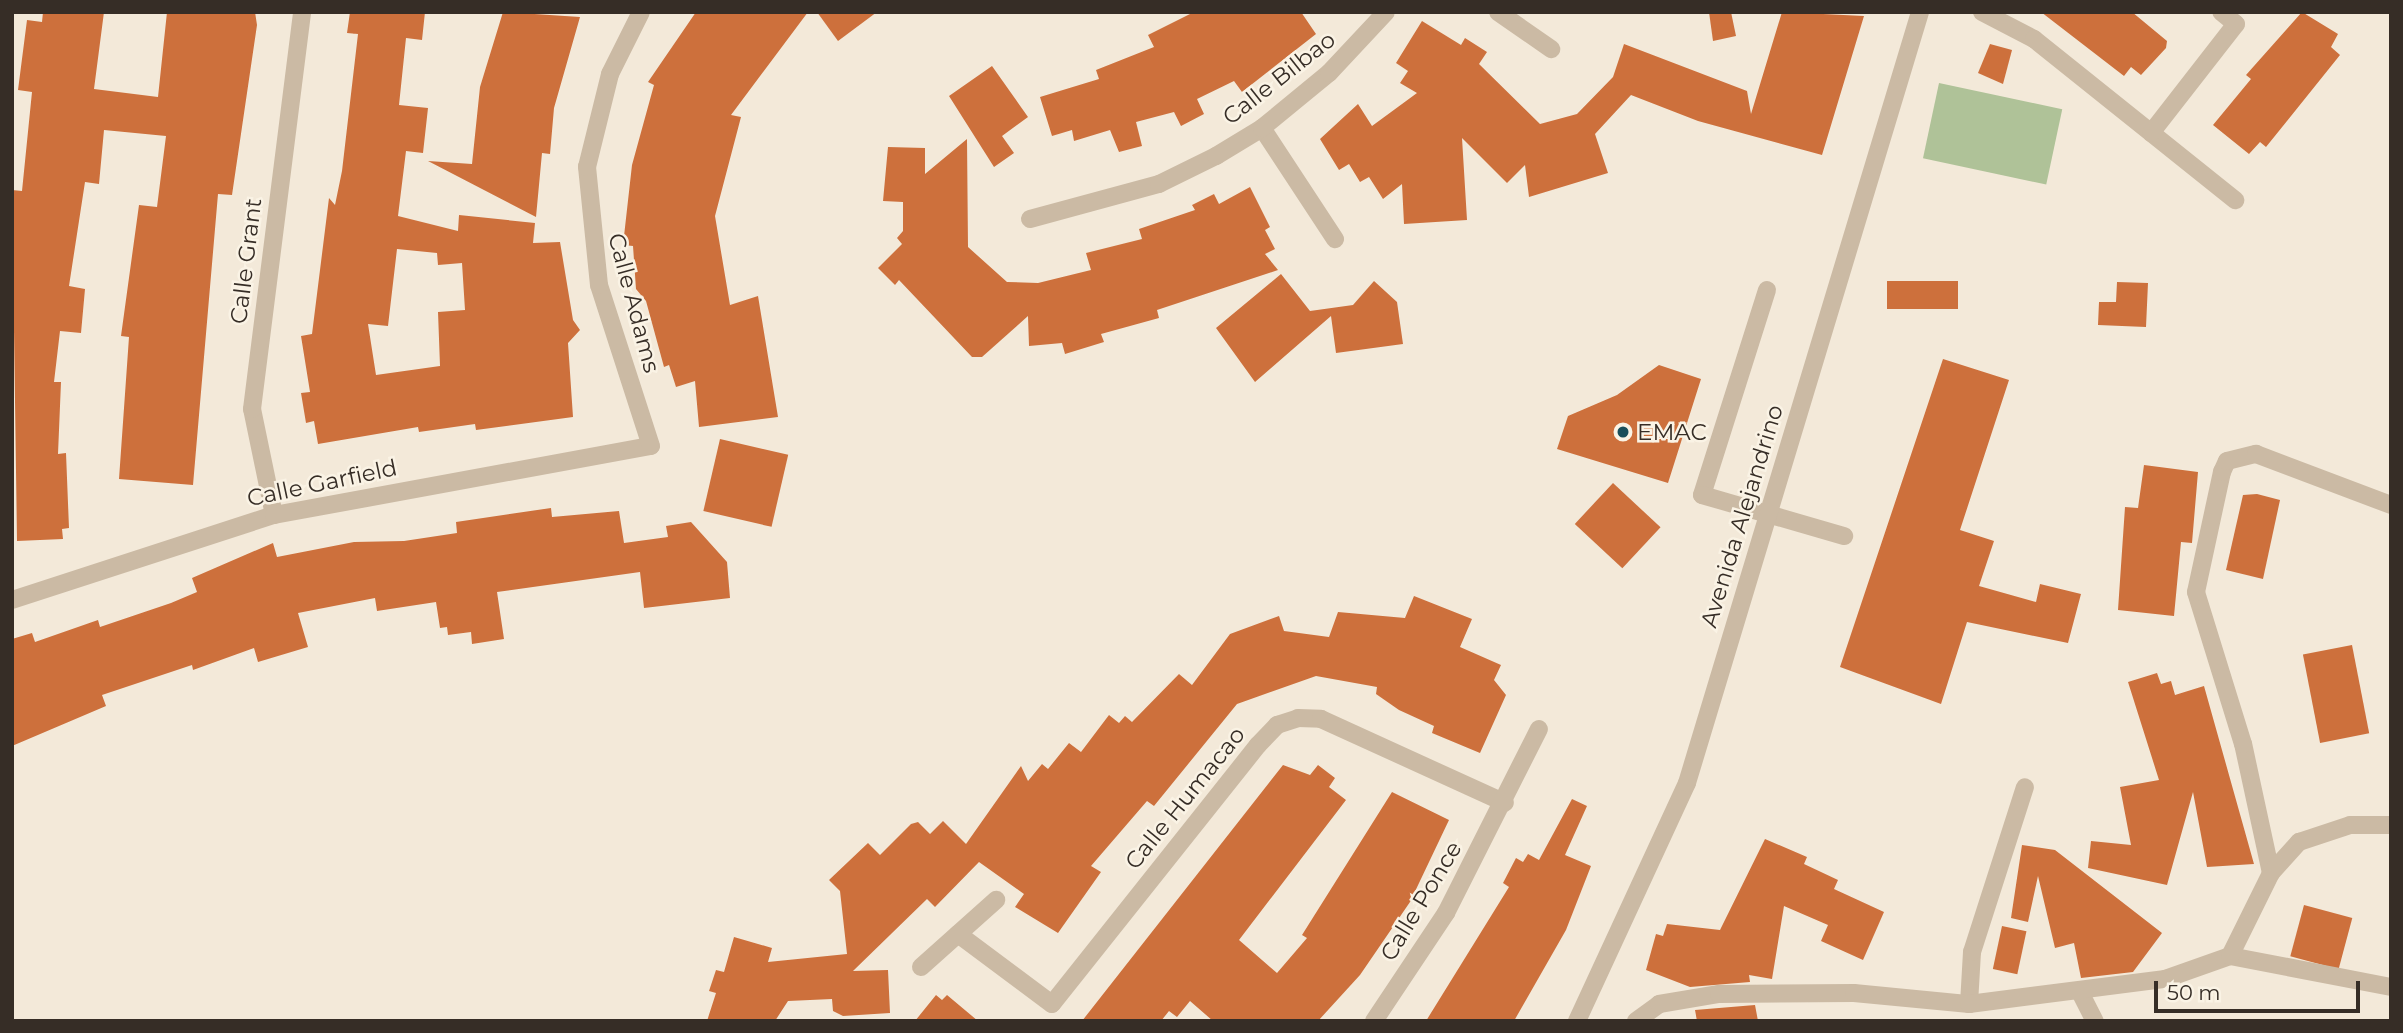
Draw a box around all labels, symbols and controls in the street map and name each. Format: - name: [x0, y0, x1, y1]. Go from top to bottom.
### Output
- street label: Calle Bilbao: [1217, 26, 1341, 130]
- street label: Calle Grant: [225, 197, 267, 325]
- street label: Calle Adams: [602, 230, 666, 376]
- street label: Avenida Alejandrino: [1695, 401, 1789, 631]
- place label: EMAC: [1637, 418, 1707, 446]
- marker: EMAC: [1615, 424, 1631, 440]
- street label: Calle Garfield: [245, 454, 399, 512]
- street label: Calle Humacao: [1119, 721, 1251, 875]
- street label: Calle Ponce: [1374, 836, 1468, 966]
- scale bar: [2158, 967, 2364, 1011]
- text: 50 m: [2167, 980, 2221, 1005]

